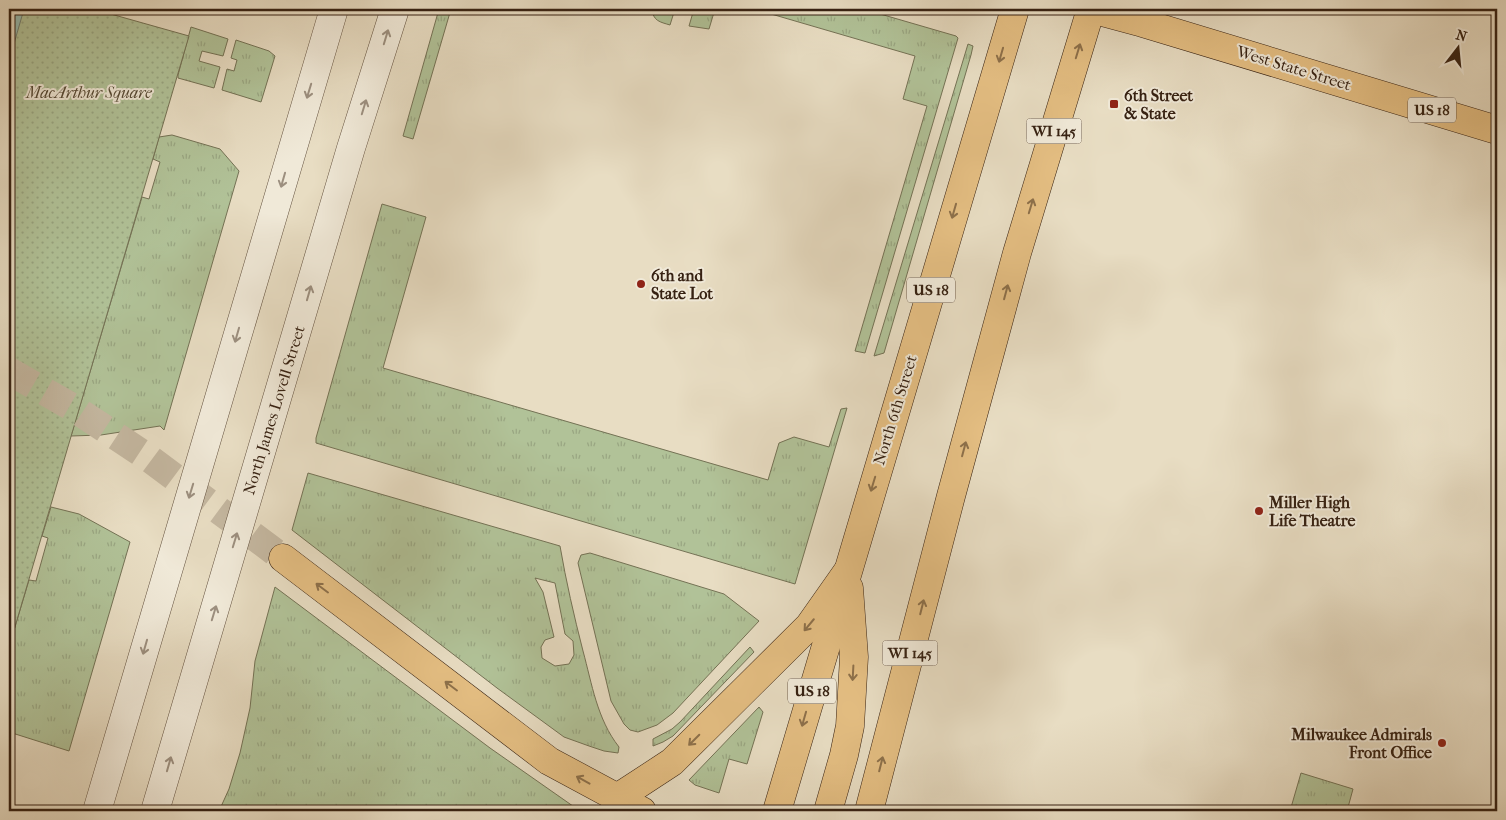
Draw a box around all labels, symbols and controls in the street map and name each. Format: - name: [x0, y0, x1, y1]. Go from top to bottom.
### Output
- north arrow: [1434, 22, 1484, 72]
- text: N: [1454, 26, 1469, 46]
- one-way arrow: [381, 29, 391, 45]
- street label: West State Street: [1234, 41, 1354, 94]
- one-way arrow: [1074, 43, 1084, 59]
- one-way arrow: [995, 47, 1005, 63]
- park label: MacArthur Square: [25, 83, 152, 102]
- one-way arrow: [304, 83, 314, 99]
- place label: 6th Street & State: [1124, 86, 1193, 123]
- marker: 6th Street & State: [1108, 98, 1120, 110]
- road number: US 18: [1408, 98, 1456, 122]
- one-way arrow: [360, 99, 369, 115]
- road number: WI 145: [1026, 118, 1082, 144]
- one-way arrow: [277, 171, 287, 187]
- one-way arrow: [1027, 199, 1036, 215]
- one-way arrow: [949, 203, 959, 219]
- place label: 6th and State Lot: [651, 266, 713, 303]
- marker: 6th and State Lot: [635, 278, 647, 290]
- road number: US 18: [907, 278, 955, 302]
- one-way arrow: [1002, 284, 1012, 300]
- one-way arrow: [304, 285, 314, 301]
- street label: North James Lovell Street: [239, 323, 309, 497]
- one-way arrow: [231, 327, 241, 343]
- street label: North 6th Street: [869, 352, 921, 467]
- one-way arrow: [959, 441, 969, 457]
- one-way arrow: [868, 476, 878, 492]
- one-way arrow: [185, 483, 195, 499]
- place label: Miller High Life Theatre: [1268, 493, 1355, 530]
- marker: Miller High Life Theatre: [1253, 505, 1265, 517]
- one-way arrow: [231, 533, 241, 549]
- one-way arrow: [316, 582, 329, 593]
- one-way arrow: [918, 599, 927, 615]
- one-way arrow: [209, 605, 219, 621]
- one-way arrow: [803, 619, 814, 632]
- one-way arrow: [139, 639, 149, 655]
- road number: WI 145: [882, 640, 938, 666]
- one-way arrow: [848, 664, 858, 680]
- road number: US 18: [788, 678, 836, 704]
- one-way arrow: [445, 681, 458, 692]
- one-way arrow: [798, 711, 808, 727]
- place label: Milwaukee Admirals Front Office: [1290, 725, 1432, 762]
- one-way arrow: [688, 734, 700, 746]
- marker: Milwaukee Admirals Front Office: [1436, 737, 1448, 749]
- one-way arrow: [164, 757, 174, 773]
- one-way arrow: [877, 757, 887, 773]
- one-way arrow: [576, 775, 591, 785]

